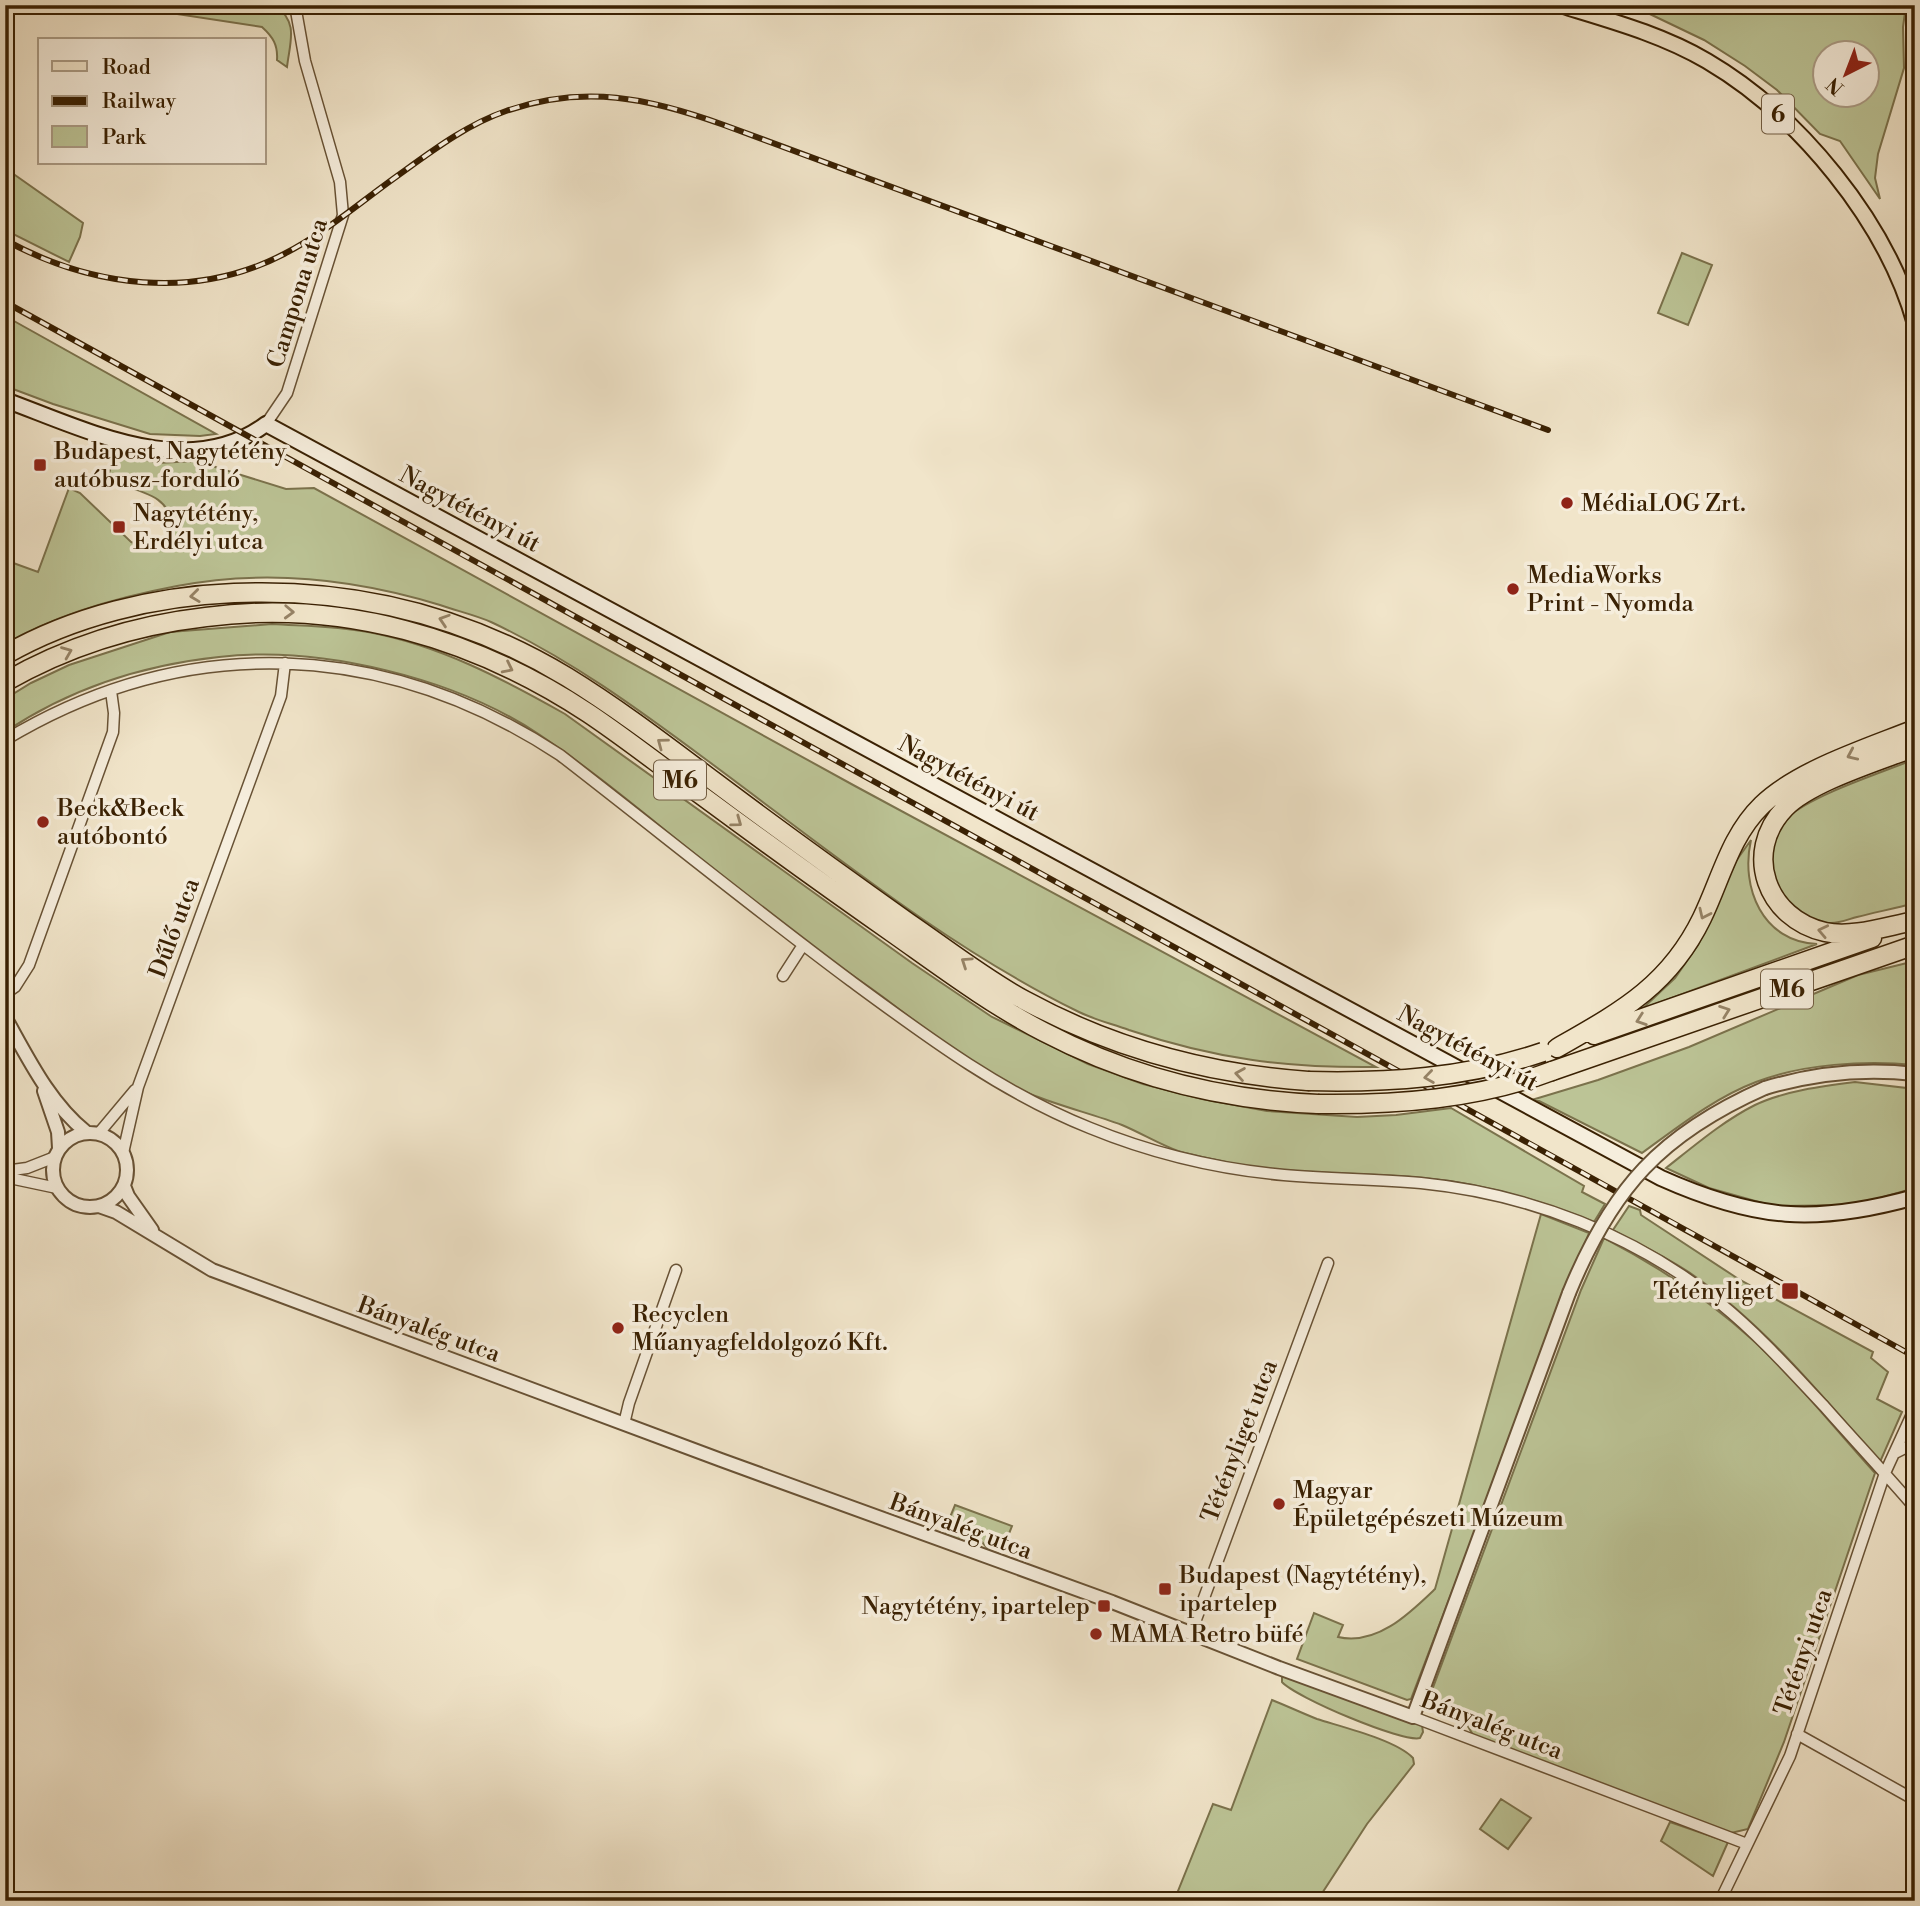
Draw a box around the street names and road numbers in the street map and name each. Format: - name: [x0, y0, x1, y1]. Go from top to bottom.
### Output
- road number: 6: [1762, 94, 1794, 134]
- street label: Campona utca: [261, 214, 335, 372]
- street label: Nagytétényi út: [394, 460, 546, 560]
- street label: Nagytétényi út: [893, 729, 1045, 829]
- road number: M6: [654, 760, 706, 800]
- street label: Dűlő utca: [143, 874, 207, 982]
- road number: M6: [1761, 970, 1813, 1008]
- street label: Nagytétényi út: [1392, 999, 1544, 1099]
- street label: Bányalég utca: [352, 1290, 505, 1370]
- street label: Tétényliget utca: [1195, 1355, 1285, 1527]
- street label: Bányalég utca: [884, 1487, 1037, 1567]
- street label: Tétényi utca: [1768, 1584, 1840, 1720]
- street label: Bányalég utca: [1416, 1685, 1568, 1767]

